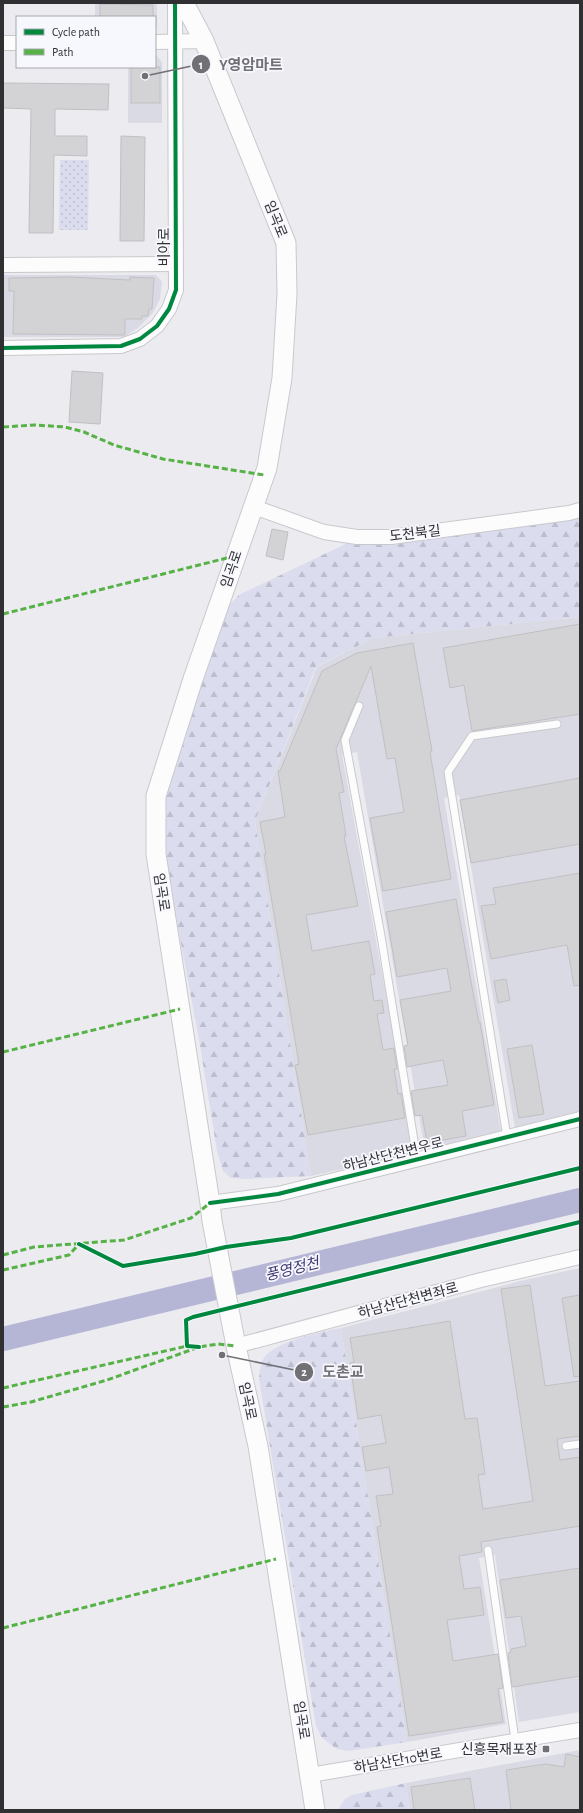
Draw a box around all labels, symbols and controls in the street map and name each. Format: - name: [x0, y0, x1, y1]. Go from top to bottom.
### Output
- legend: [16, 16, 156, 68]
- text: Cycle path: [52, 26, 100, 39]
- text: Path: [52, 46, 74, 58]
- callout: Y영암마트: [191, 51, 291, 78]
- text: Y영암마트: [219, 57, 283, 73]
- text: 1: [199, 59, 203, 71]
- street label: 임곡로: [261, 198, 290, 240]
- street label: 비아로: [157, 228, 172, 266]
- street label: 도천북길: [388, 522, 442, 544]
- street label: 임곡로: [218, 548, 245, 590]
- street label: 임곡로: [151, 872, 172, 912]
- street label: 하남산단천변우로: [341, 1134, 445, 1174]
- water label: 풍영정천: [263, 1254, 323, 1283]
- street label: 하남산단천변좌로: [356, 1279, 460, 1321]
- callout: 도촌교: [294, 1358, 372, 1385]
- text: 도촌교: [322, 1364, 364, 1380]
- text: 2: [301, 1366, 307, 1378]
- street label: 임곡로: [236, 1381, 259, 1422]
- street label: 임곡로: [291, 1700, 312, 1740]
- place label: 신흥목재포장: [461, 1742, 538, 1757]
- marker: 신흥목재포장: [541, 1744, 551, 1754]
- street label: 하남산단10번로: [353, 1745, 444, 1776]

